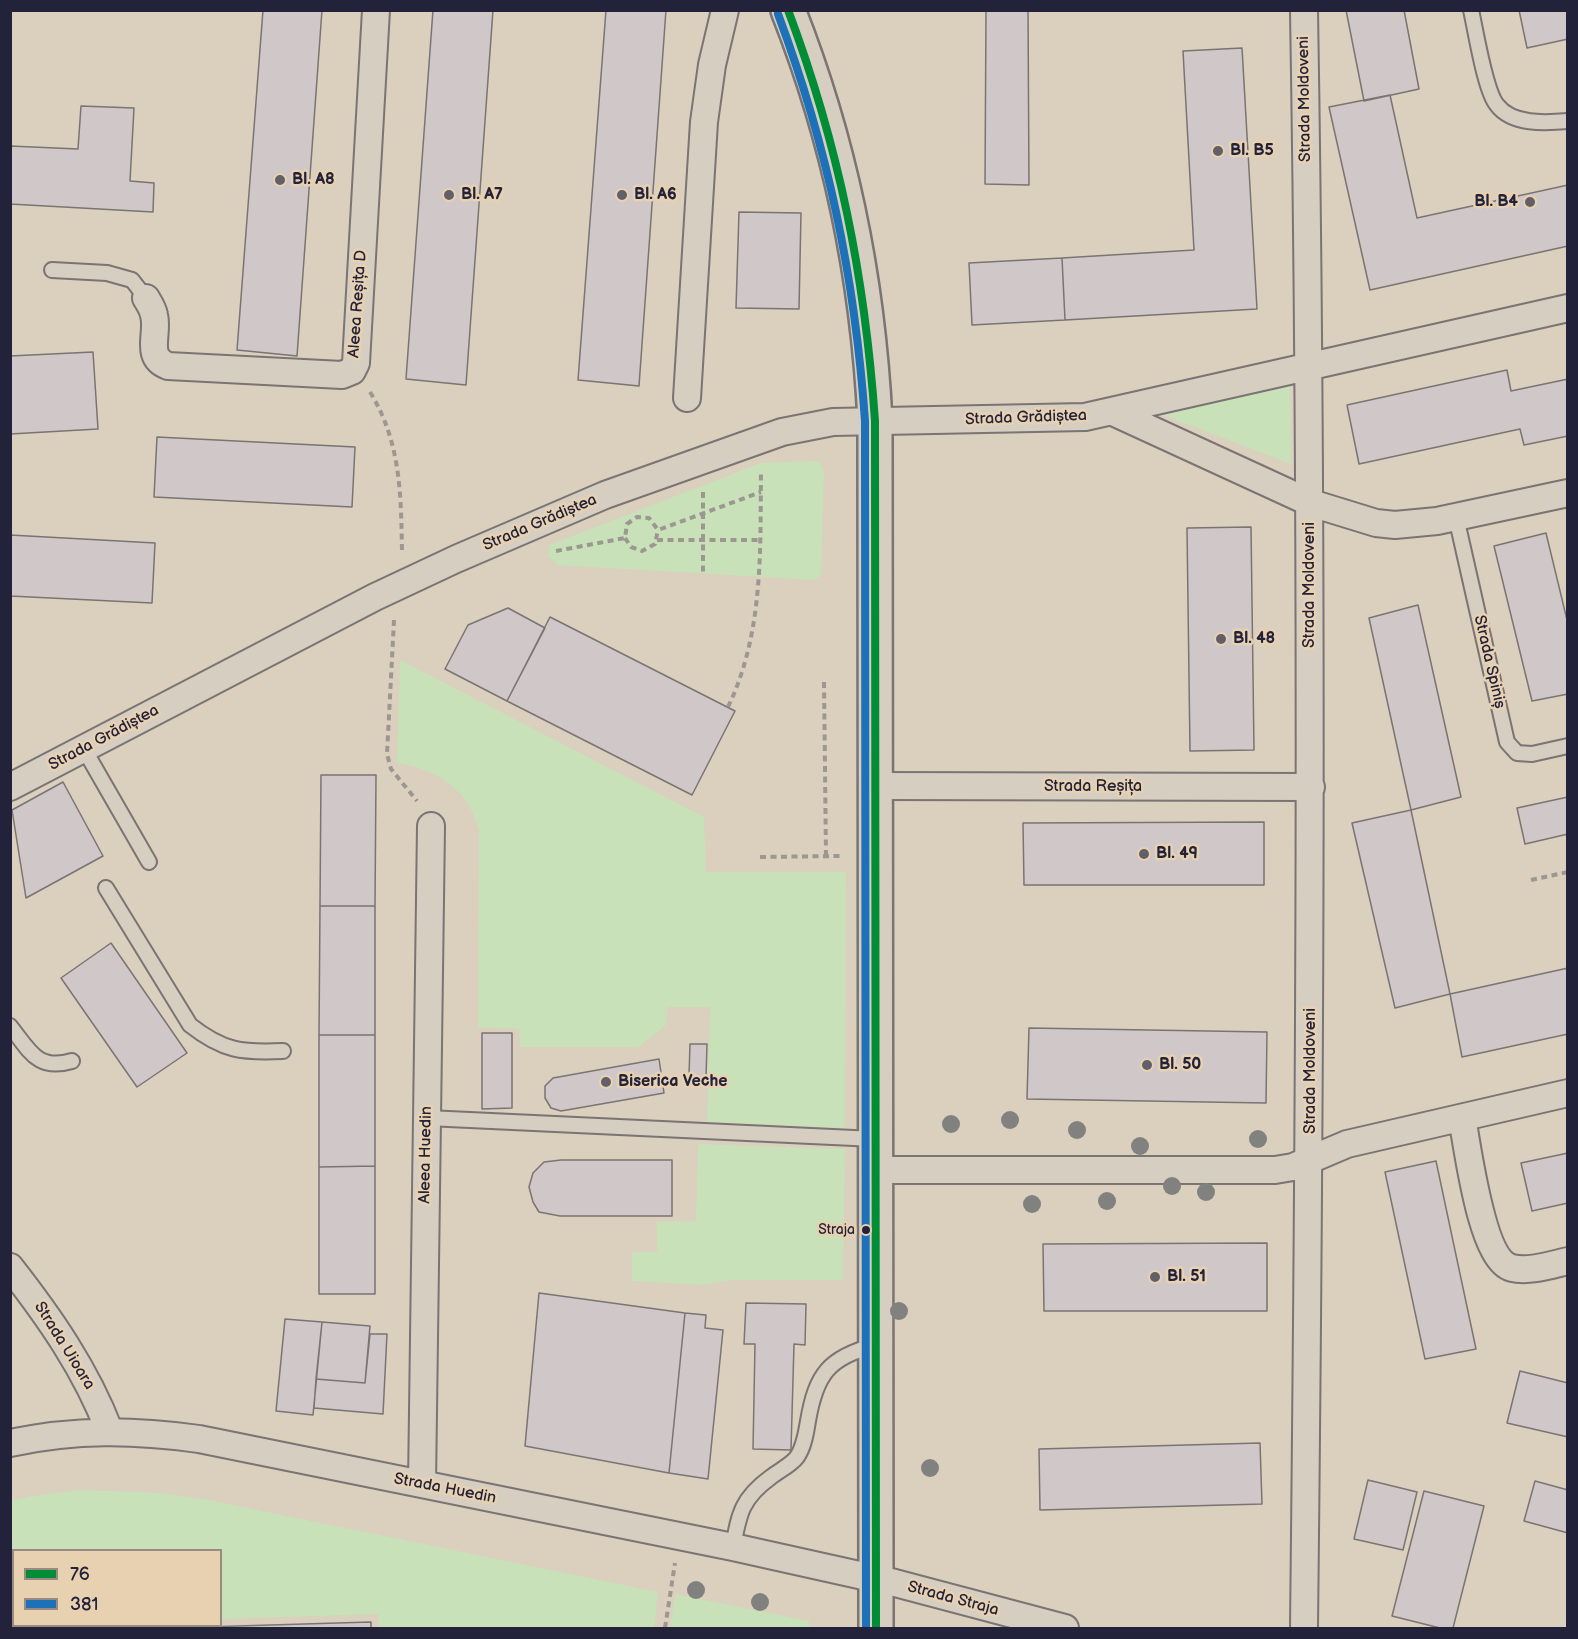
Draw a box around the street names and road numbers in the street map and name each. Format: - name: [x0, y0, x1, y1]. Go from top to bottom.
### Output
- street label: Strada Moldoveni: [1294, 36, 1316, 162]
- street label: Aleea Reșița D: [345, 249, 371, 359]
- street label: Strada Grădiștea: [965, 406, 1087, 430]
- street label: Strada Grădiștea: [480, 490, 600, 556]
- street label: Strada Moldoveni: [1300, 522, 1320, 648]
- street label: Strada Spiniș: [1469, 614, 1509, 710]
- street label: Strada Grădiștea: [46, 701, 162, 775]
- street label: Strada Reșița: [1044, 777, 1142, 797]
- street label: Strada Moldoveni: [1301, 1008, 1321, 1134]
- street label: Aleea Huedin: [416, 1106, 436, 1204]
- street label: Strada Uioara: [29, 1299, 99, 1393]
- street label: Strada Huedin: [392, 1470, 498, 1508]
- street label: Strada Straja: [905, 1578, 1001, 1620]

